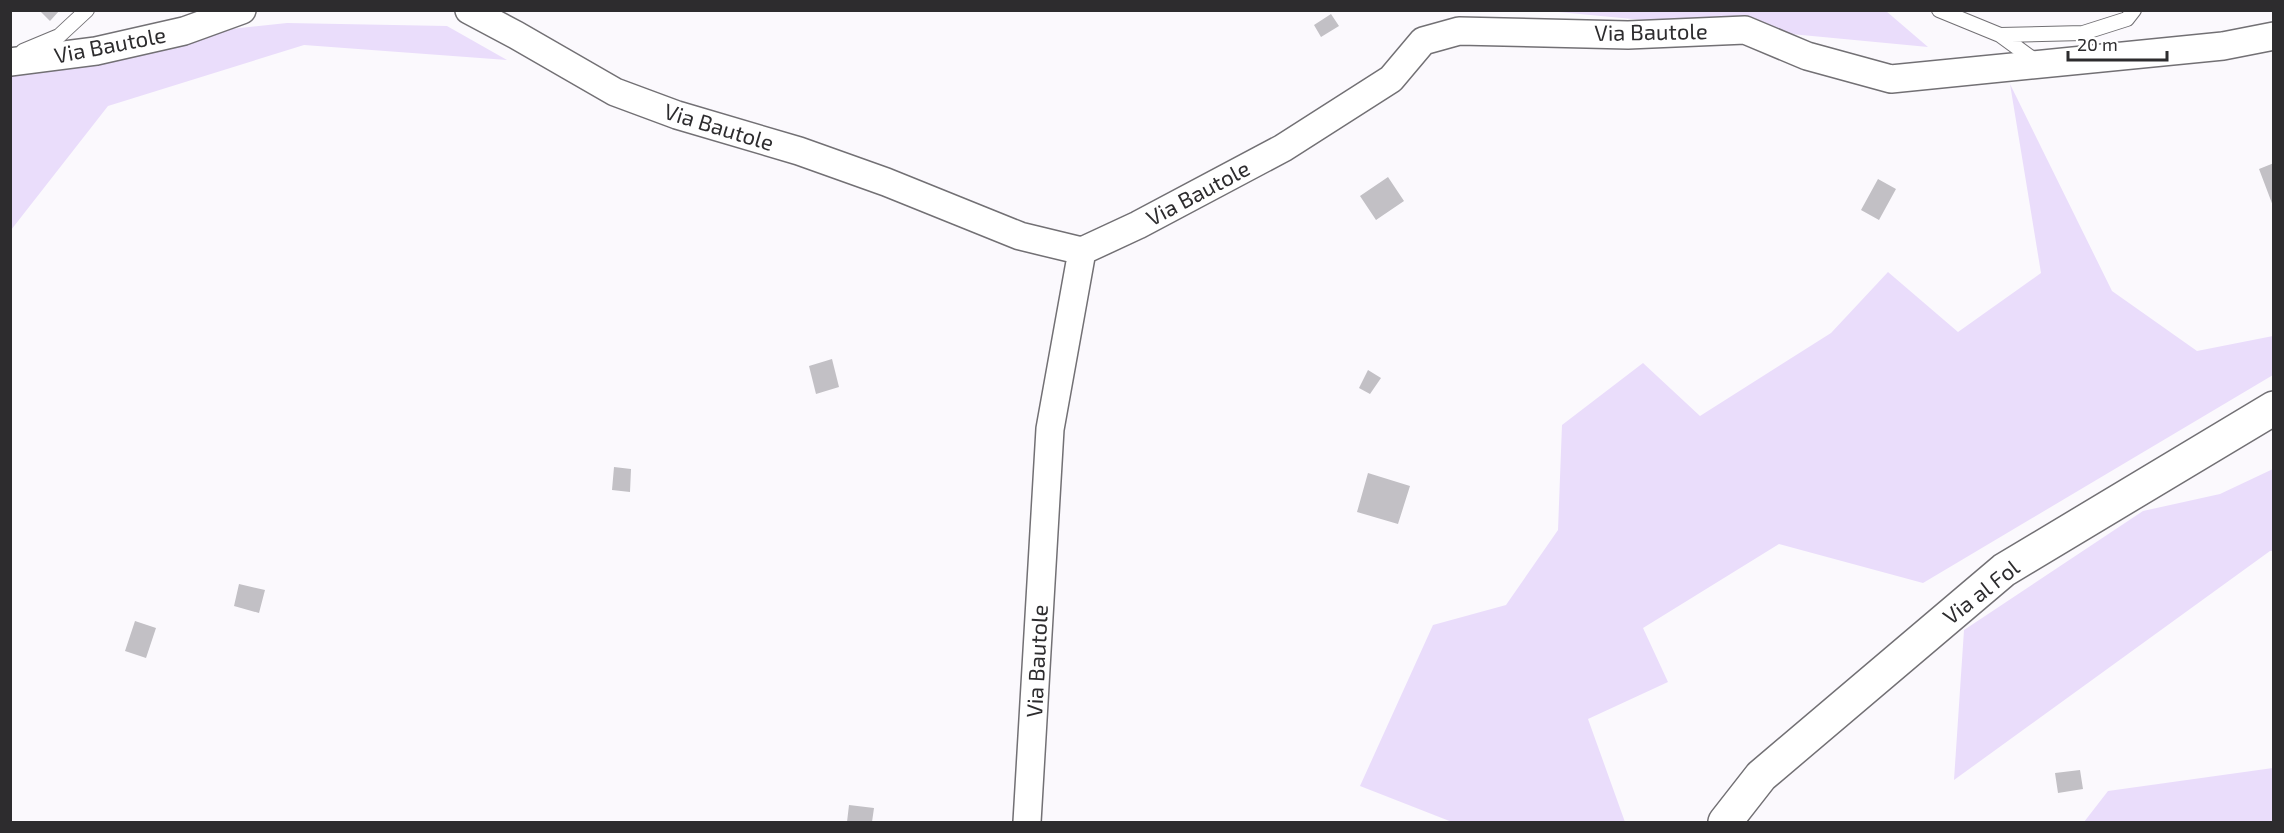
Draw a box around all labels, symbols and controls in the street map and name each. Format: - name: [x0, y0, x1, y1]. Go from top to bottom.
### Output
- street label: Via Bautole: [1594, 17, 1708, 45]
- street label: Via Bautole: [52, 20, 168, 68]
- scale bar: [2068, 24, 2167, 62]
- text: 20 m: [2077, 33, 2118, 55]
- street label: Via Bautole: [661, 97, 777, 155]
- street label: Via Bautole: [1141, 154, 1254, 230]
- street label: Via al Fol: [1937, 553, 2024, 629]
- street label: Via Bautole: [1020, 604, 1052, 718]

